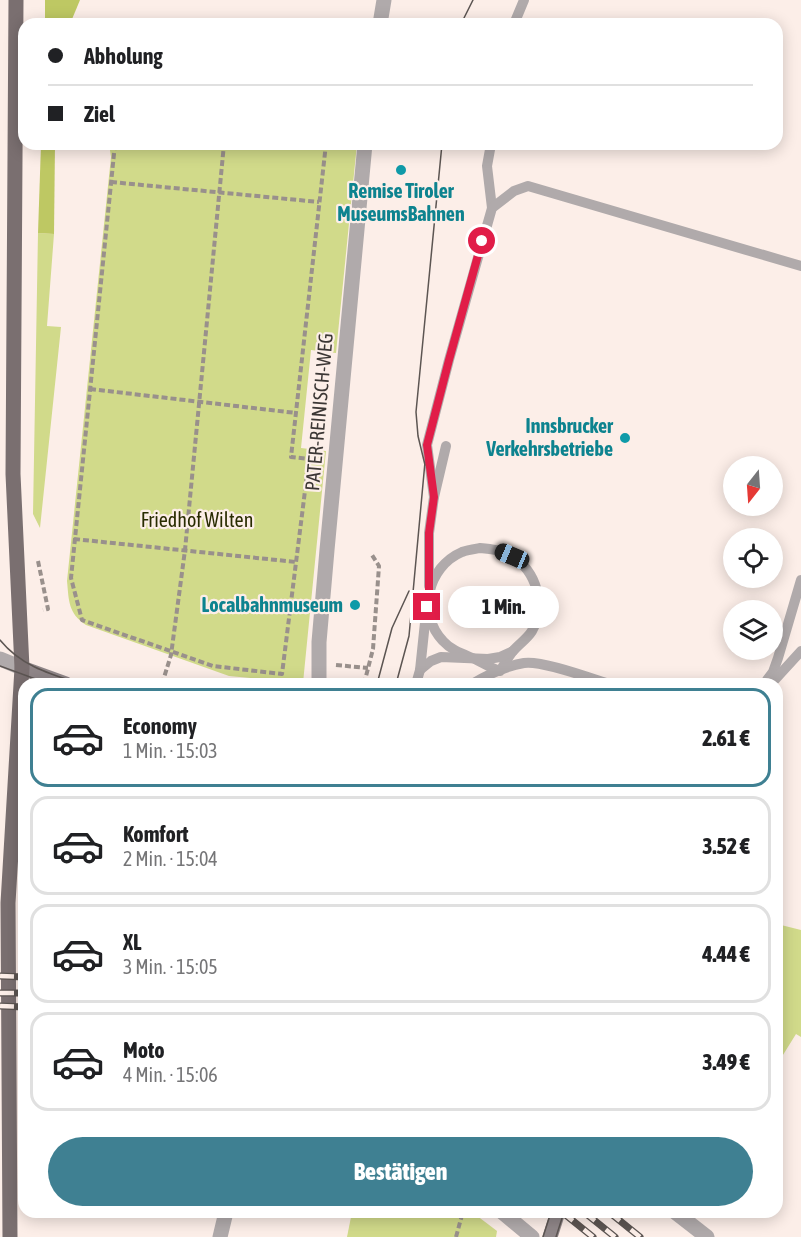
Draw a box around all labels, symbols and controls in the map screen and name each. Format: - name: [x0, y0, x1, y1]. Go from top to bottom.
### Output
- text: Abholung: [84, 43, 163, 69]
- text: Ziel: [84, 101, 115, 127]
- marker: Remise Tiroler MuseumsBahnen: [394, 163, 408, 177]
- place label: Remise Tiroler MuseumsBahnen: [337, 179, 465, 225]
- route start: [468, 227, 495, 254]
- street label: PATER-REINISCH-WEG: [300, 332, 337, 492]
- place label: Innsbrucker Verkehrsbetriebe: [485, 414, 614, 460]
- marker: Innsbrucker Verkehrsbetriebe: [618, 431, 632, 445]
- north arrow: [723, 456, 783, 516]
- map controls: [723, 456, 783, 660]
- park label: Friedhof Wilten: [141, 508, 253, 531]
- button: locate: [723, 528, 783, 588]
- car: [492, 541, 532, 571]
- callout: 1 Min.: [448, 586, 559, 628]
- place label: Localbahnmuseum: [201, 593, 343, 616]
- route end: [413, 593, 440, 620]
- text: 1 Min.: [482, 595, 525, 618]
- marker: Localbahnmuseum: [348, 598, 362, 612]
- button: layers: [723, 600, 783, 660]
- icon: car: [51, 711, 105, 765]
- text: Economy: [123, 713, 197, 739]
- text: 2.61 €: [702, 725, 750, 751]
- text: 1 Min. · 15:03: [123, 739, 218, 762]
- icon: car: [51, 819, 105, 873]
- text: Komfort: [123, 821, 189, 847]
- text: 3.52 €: [702, 833, 750, 859]
- text: 2 Min. · 15:04: [123, 847, 218, 870]
- icon: car: [51, 927, 105, 981]
- text: XL: [123, 929, 141, 955]
- text: 4.44 €: [702, 941, 750, 967]
- text: 3 Min. · 15:05: [123, 955, 218, 978]
- icon: car: [51, 1035, 105, 1089]
- text: Moto: [123, 1037, 165, 1063]
- text: 3.49 €: [702, 1049, 750, 1075]
- text: 4 Min. · 15:06: [123, 1063, 218, 1086]
- button: Bestätigen: [48, 1137, 753, 1206]

